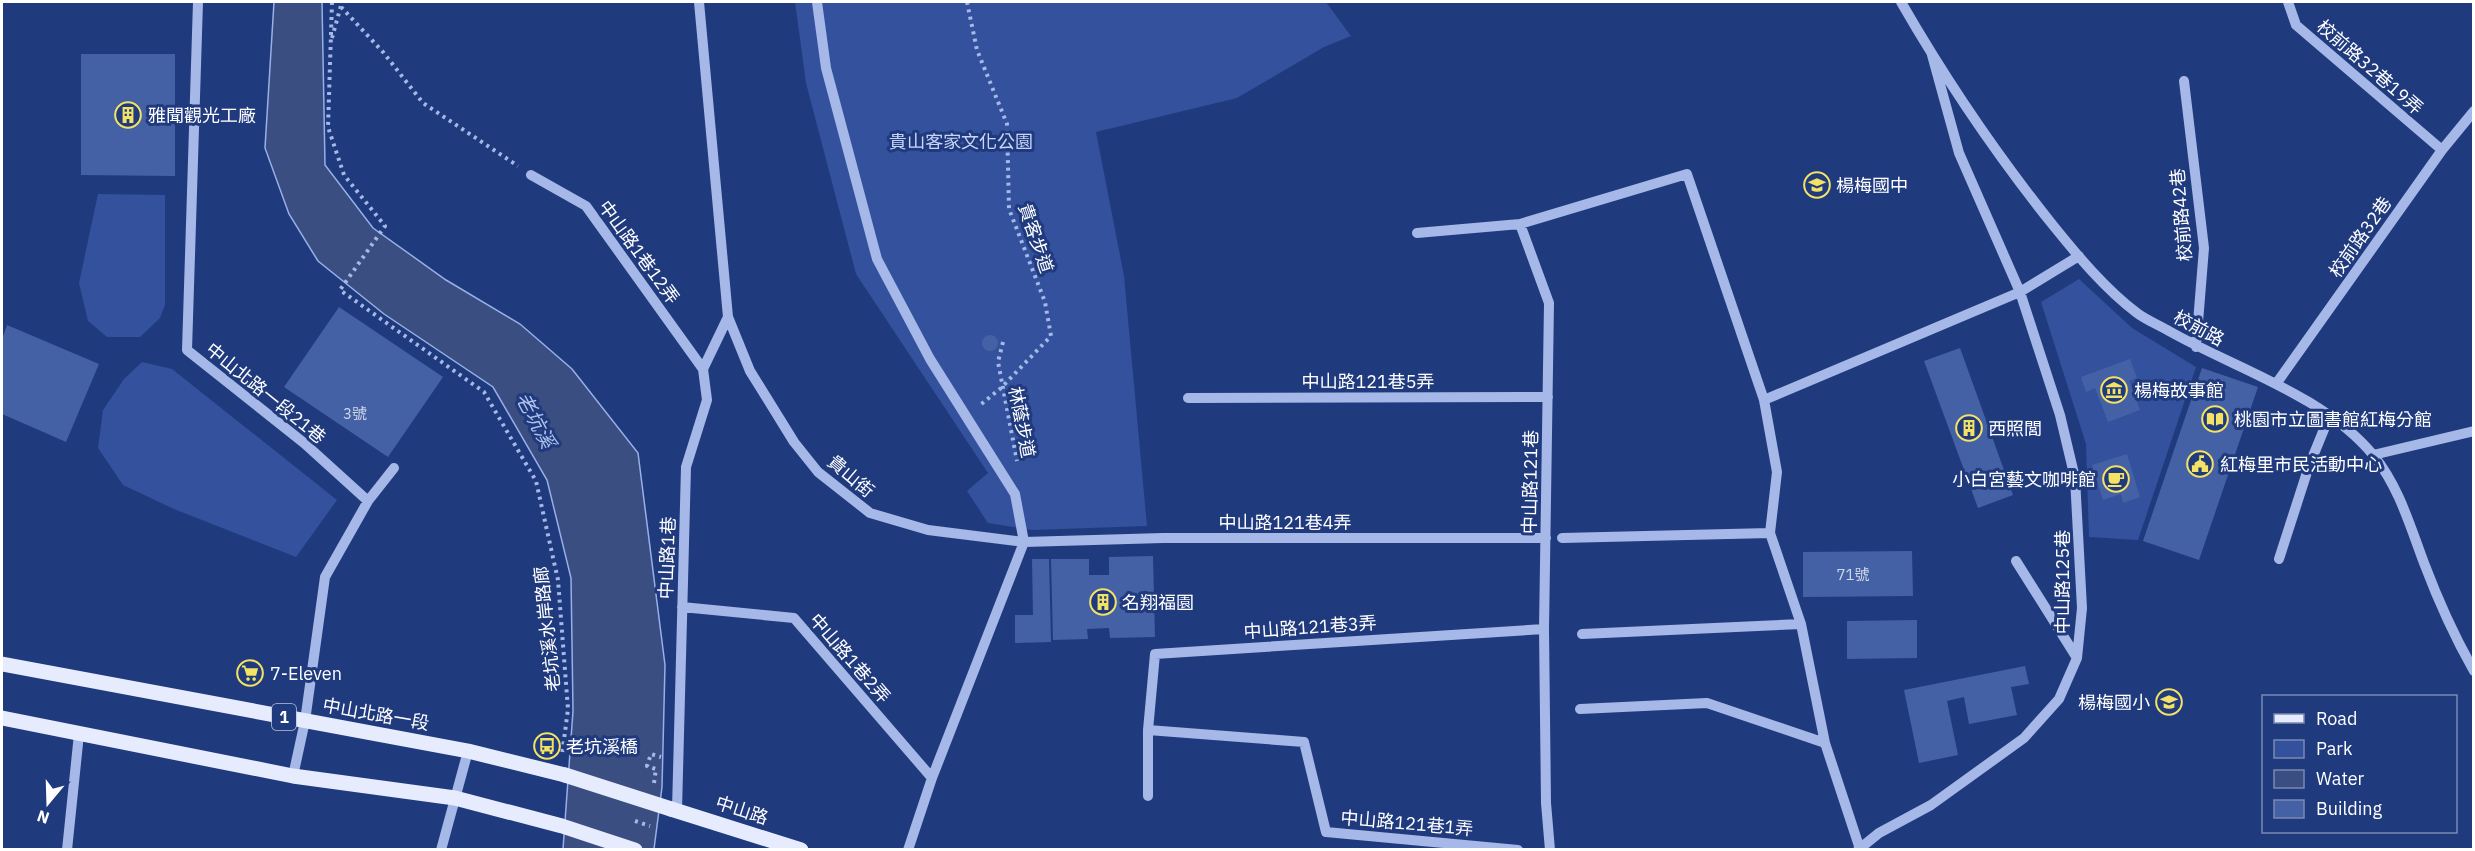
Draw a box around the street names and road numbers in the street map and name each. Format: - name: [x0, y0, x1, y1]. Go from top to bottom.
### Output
- street label: 校前路32巷19弄: [2312, 15, 2428, 119]
- street label: 校前路42巷: [2165, 167, 2197, 263]
- street label: 校前路32巷: [2324, 192, 2396, 282]
- street label: 中山路1巷12弄: [594, 196, 684, 308]
- street label: 貴客步道: [1013, 200, 1059, 276]
- street label: 校前路: [2170, 305, 2228, 351]
- street label: 中山北路一段21巷: [201, 338, 331, 448]
- street label: 中山路121巷5弄: [1301, 370, 1435, 393]
- street label: 林蔭步道: [1004, 384, 1040, 460]
- street label: 中山路121巷: [1518, 430, 1542, 534]
- street label: 貴山街: [823, 450, 879, 502]
- street label: 中山路121巷4弄: [1218, 511, 1352, 534]
- street label: 中山路1巷: [654, 516, 680, 600]
- street label: 中山路125巷: [2051, 530, 2074, 634]
- street label: 老坑溪水岸路廊: [529, 565, 565, 693]
- street label: 中山路1巷2弄: [805, 608, 895, 708]
- street label: 中山路121巷3弄: [1243, 611, 1377, 643]
- street label: 中山北路一段: [321, 693, 431, 735]
- road number: 1: [272, 704, 296, 730]
- street label: 中山路: [713, 791, 771, 829]
- street label: 中山路121巷1弄: [1340, 806, 1474, 840]

